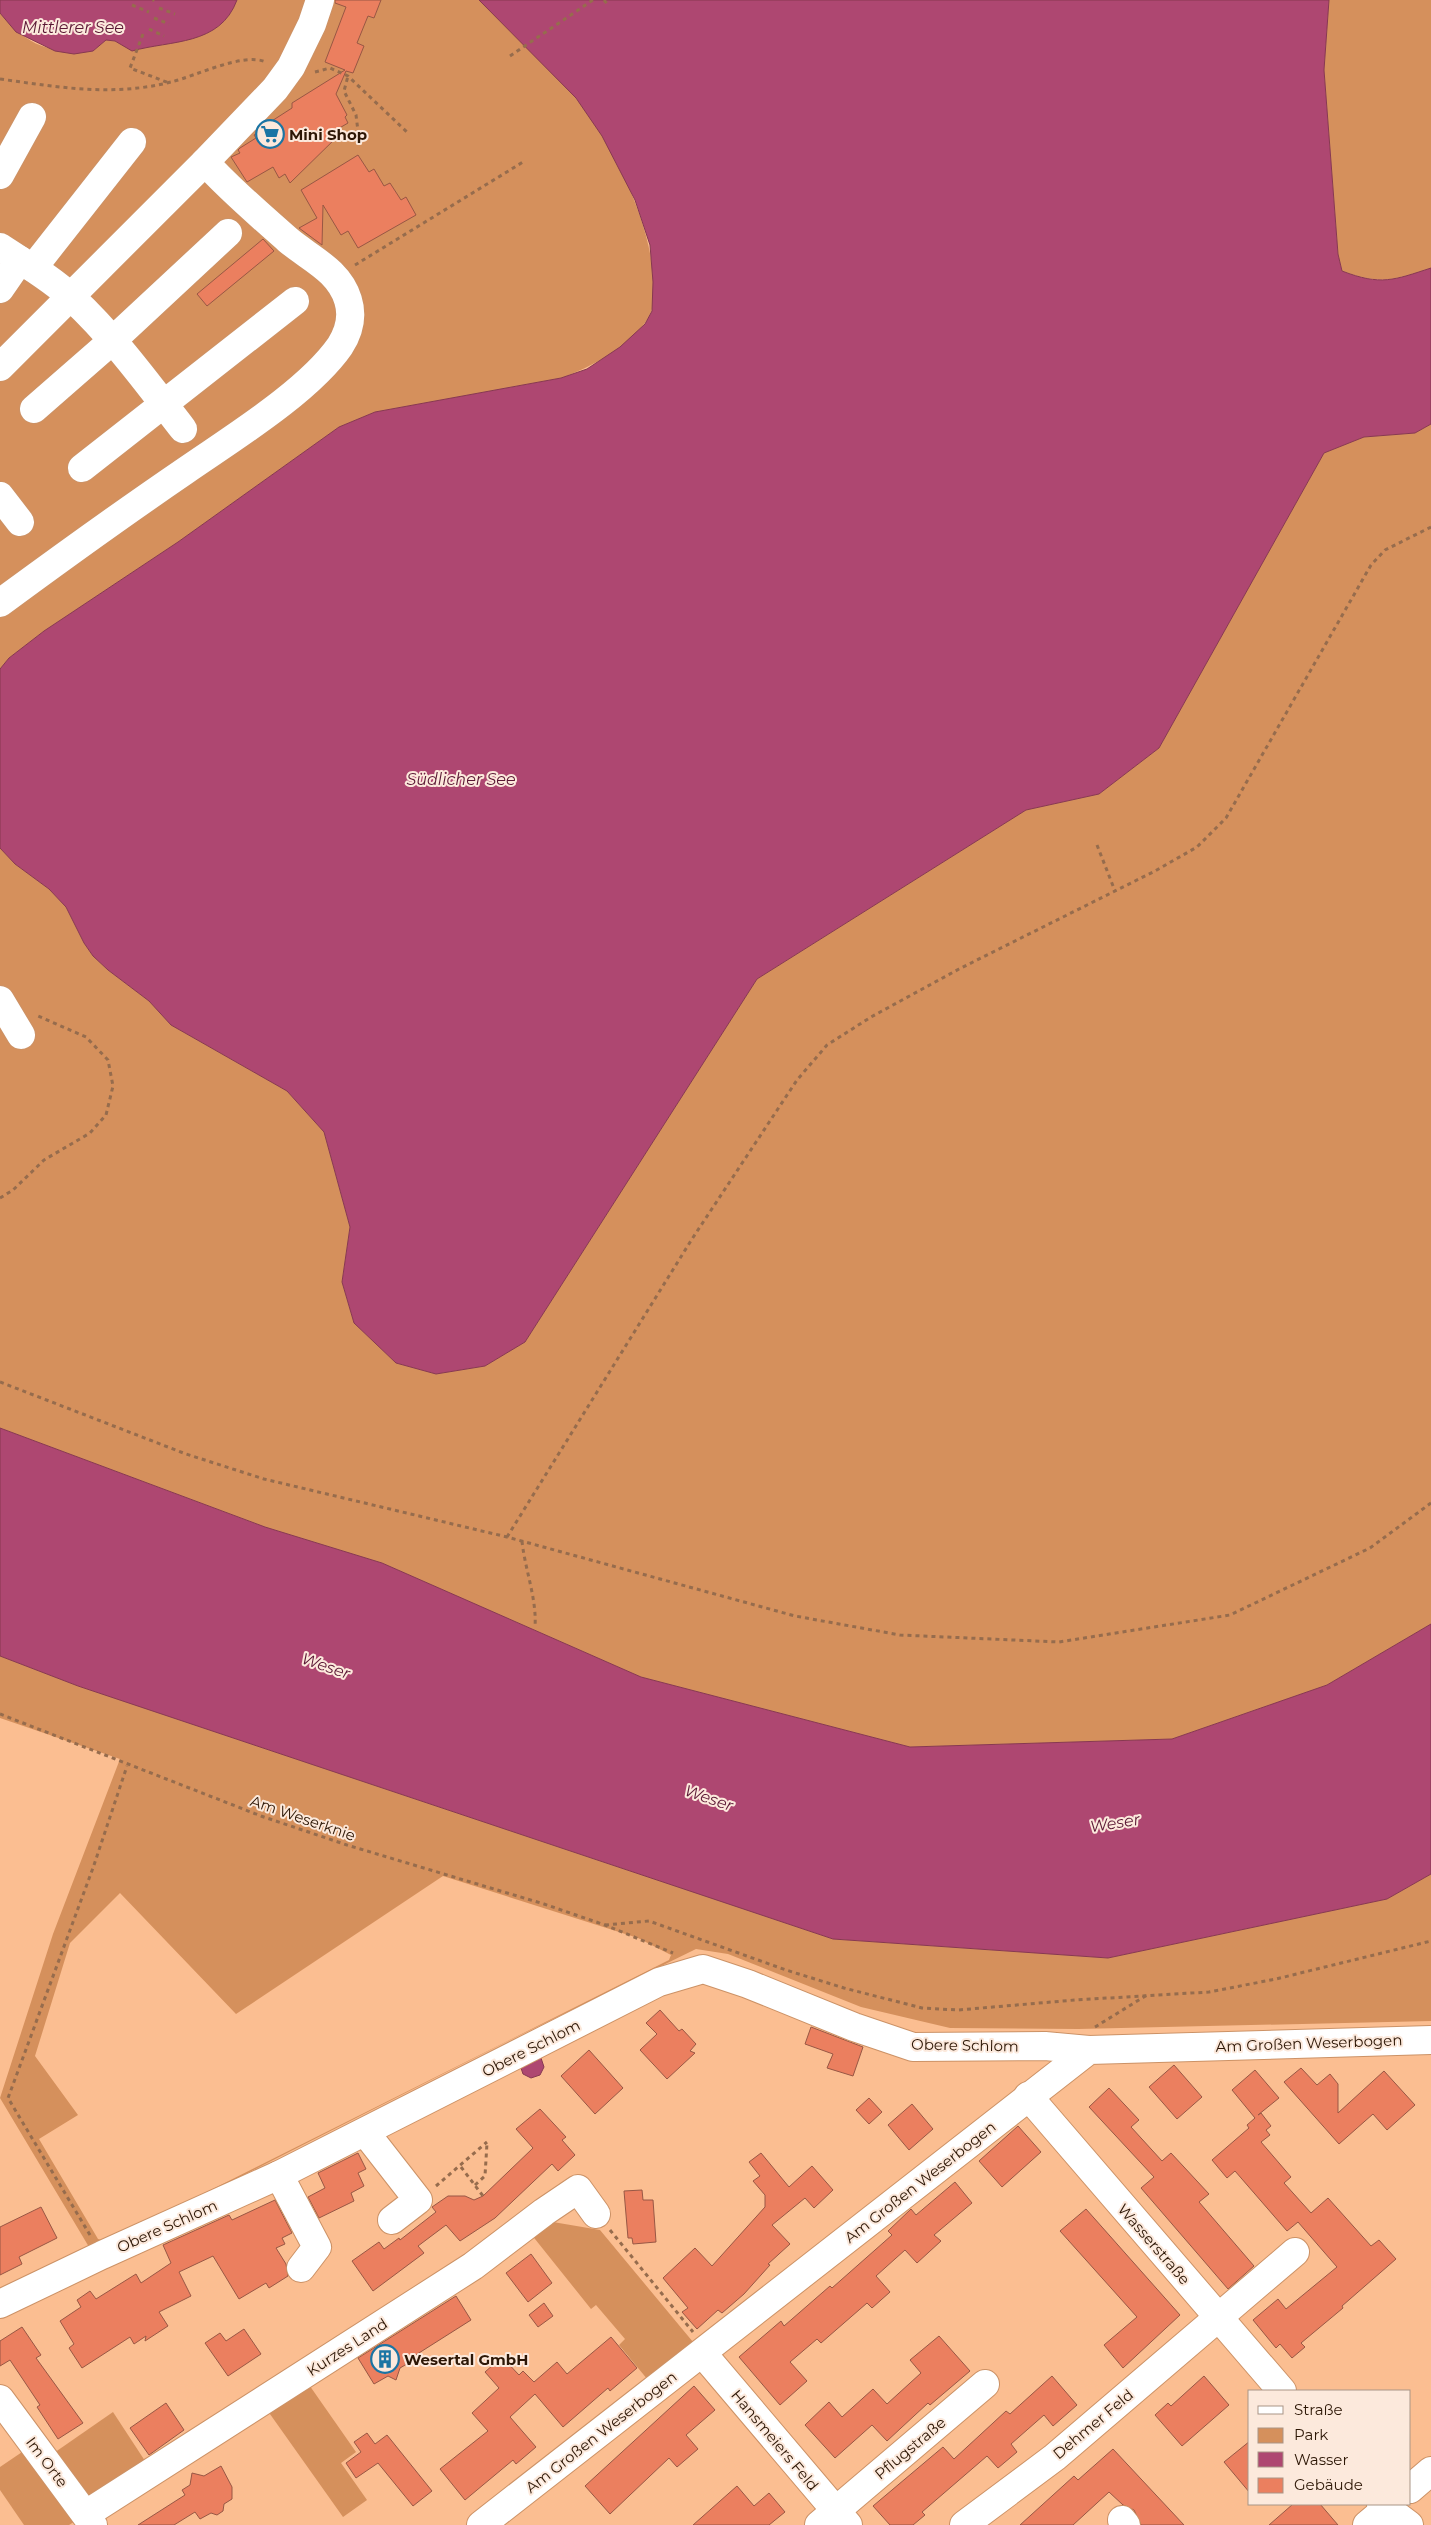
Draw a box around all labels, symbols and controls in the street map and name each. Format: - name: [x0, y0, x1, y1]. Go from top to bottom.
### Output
- water label: Mittlerer See: [22, 18, 124, 37]
- supermarket icon: Mini Shop: [255, 119, 285, 149]
- place label: Mini Shop: [289, 125, 367, 144]
- water label: Südlicher See: [406, 770, 516, 789]
- water label: Weser: [299, 1649, 353, 1683]
- water label: Weser: [682, 1781, 736, 1815]
- street label: Am Weserknie: [248, 1791, 358, 1845]
- water label: Weser: [1089, 1810, 1142, 1836]
- street label: Obere Schlom: [479, 2015, 583, 2081]
- street label: Am Großen Weserbogen: [1215, 2030, 1403, 2056]
- street label: Obere Schlom: [911, 2035, 1019, 2055]
- street label: Am Großen Weserbogen: [841, 2117, 999, 2247]
- street label: Obere Schlom: [114, 2195, 220, 2257]
- street label: Wasserstraße: [1114, 2200, 1194, 2288]
- street label: Kurzes Land: [303, 2314, 391, 2380]
- building icon: Wesertal GmbH: [370, 2344, 400, 2374]
- place label: Wesertal GmbH: [404, 2350, 528, 2369]
- street label: Am Großen Weserbogen: [522, 2367, 680, 2497]
- street label: Dehmer Feld: [1049, 2385, 1137, 2463]
- street label: Hansmeiers Feld: [727, 2386, 823, 2494]
- legend: [1248, 2390, 1411, 2505]
- text: Straße: [1294, 2400, 1343, 2419]
- street label: Pflugstraße: [871, 2413, 949, 2483]
- text: Park: [1294, 2425, 1328, 2444]
- street label: Im Orte: [22, 2433, 72, 2491]
- text: Wasser: [1294, 2450, 1348, 2469]
- text: Gebäude: [1294, 2475, 1363, 2494]

